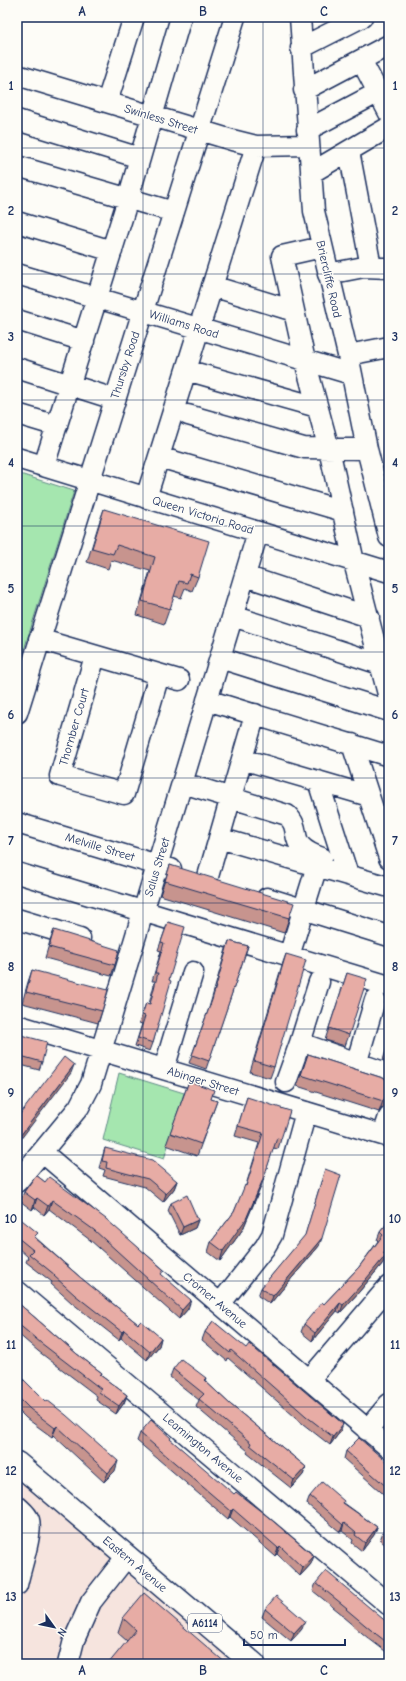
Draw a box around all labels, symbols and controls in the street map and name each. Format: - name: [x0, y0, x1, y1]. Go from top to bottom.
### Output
- text: A: [78, 4, 86, 19]
- text: B: [199, 4, 207, 19]
- text: C: [320, 4, 328, 19]
- text: 1: [8, 78, 14, 93]
- text: 1: [392, 78, 398, 93]
- street label: Swinless Street: [123, 101, 200, 137]
- text: 2: [8, 203, 14, 218]
- text: 2: [392, 203, 398, 218]
- street label: Briercliffe Road: [313, 239, 345, 319]
- street label: Williams Road: [147, 307, 221, 341]
- text: 3: [8, 329, 14, 344]
- street label: Thursby Road: [107, 329, 143, 401]
- text: 3: [392, 329, 398, 344]
- text: 4: [8, 455, 14, 470]
- text: 4: [392, 455, 398, 470]
- street label: Queen Victoria Road: [151, 493, 255, 537]
- text: 5: [8, 581, 15, 596]
- text: 5: [392, 581, 399, 596]
- street label: Thornber Court: [56, 686, 92, 767]
- text: 6: [8, 707, 15, 722]
- text: 6: [392, 707, 399, 722]
- street label: Melville Street: [64, 830, 137, 864]
- text: 7: [8, 833, 14, 848]
- text: 7: [392, 833, 398, 848]
- street label: Salus Street: [141, 835, 173, 898]
- text: 8: [8, 959, 14, 974]
- text: 8: [392, 959, 398, 974]
- street label: Abinger Street: [166, 1063, 241, 1099]
- text: 9: [8, 1085, 15, 1100]
- text: 9: [392, 1085, 399, 1100]
- text: 10: [5, 1211, 17, 1226]
- text: 10: [389, 1211, 401, 1226]
- street label: Cromer Avenue: [180, 1269, 250, 1331]
- text: 11: [6, 1337, 16, 1352]
- text: 11: [390, 1337, 400, 1352]
- street label: Leamington Avenue: [160, 1410, 246, 1486]
- text: 12: [5, 1463, 17, 1478]
- text: 12: [389, 1463, 401, 1478]
- street label: Eastern Avenue: [100, 1533, 170, 1595]
- text: 13: [5, 1589, 17, 1604]
- text: 13: [389, 1589, 401, 1604]
- north arrow: [34, 1607, 74, 1647]
- road number: A6114: [188, 1614, 222, 1632]
- scale bar: [244, 1621, 345, 1647]
- text: N: [55, 1626, 69, 1639]
- text: 50 m: [250, 1628, 278, 1642]
- text: A: [78, 1663, 86, 1678]
- text: B: [199, 1663, 207, 1678]
- text: C: [320, 1663, 328, 1678]

